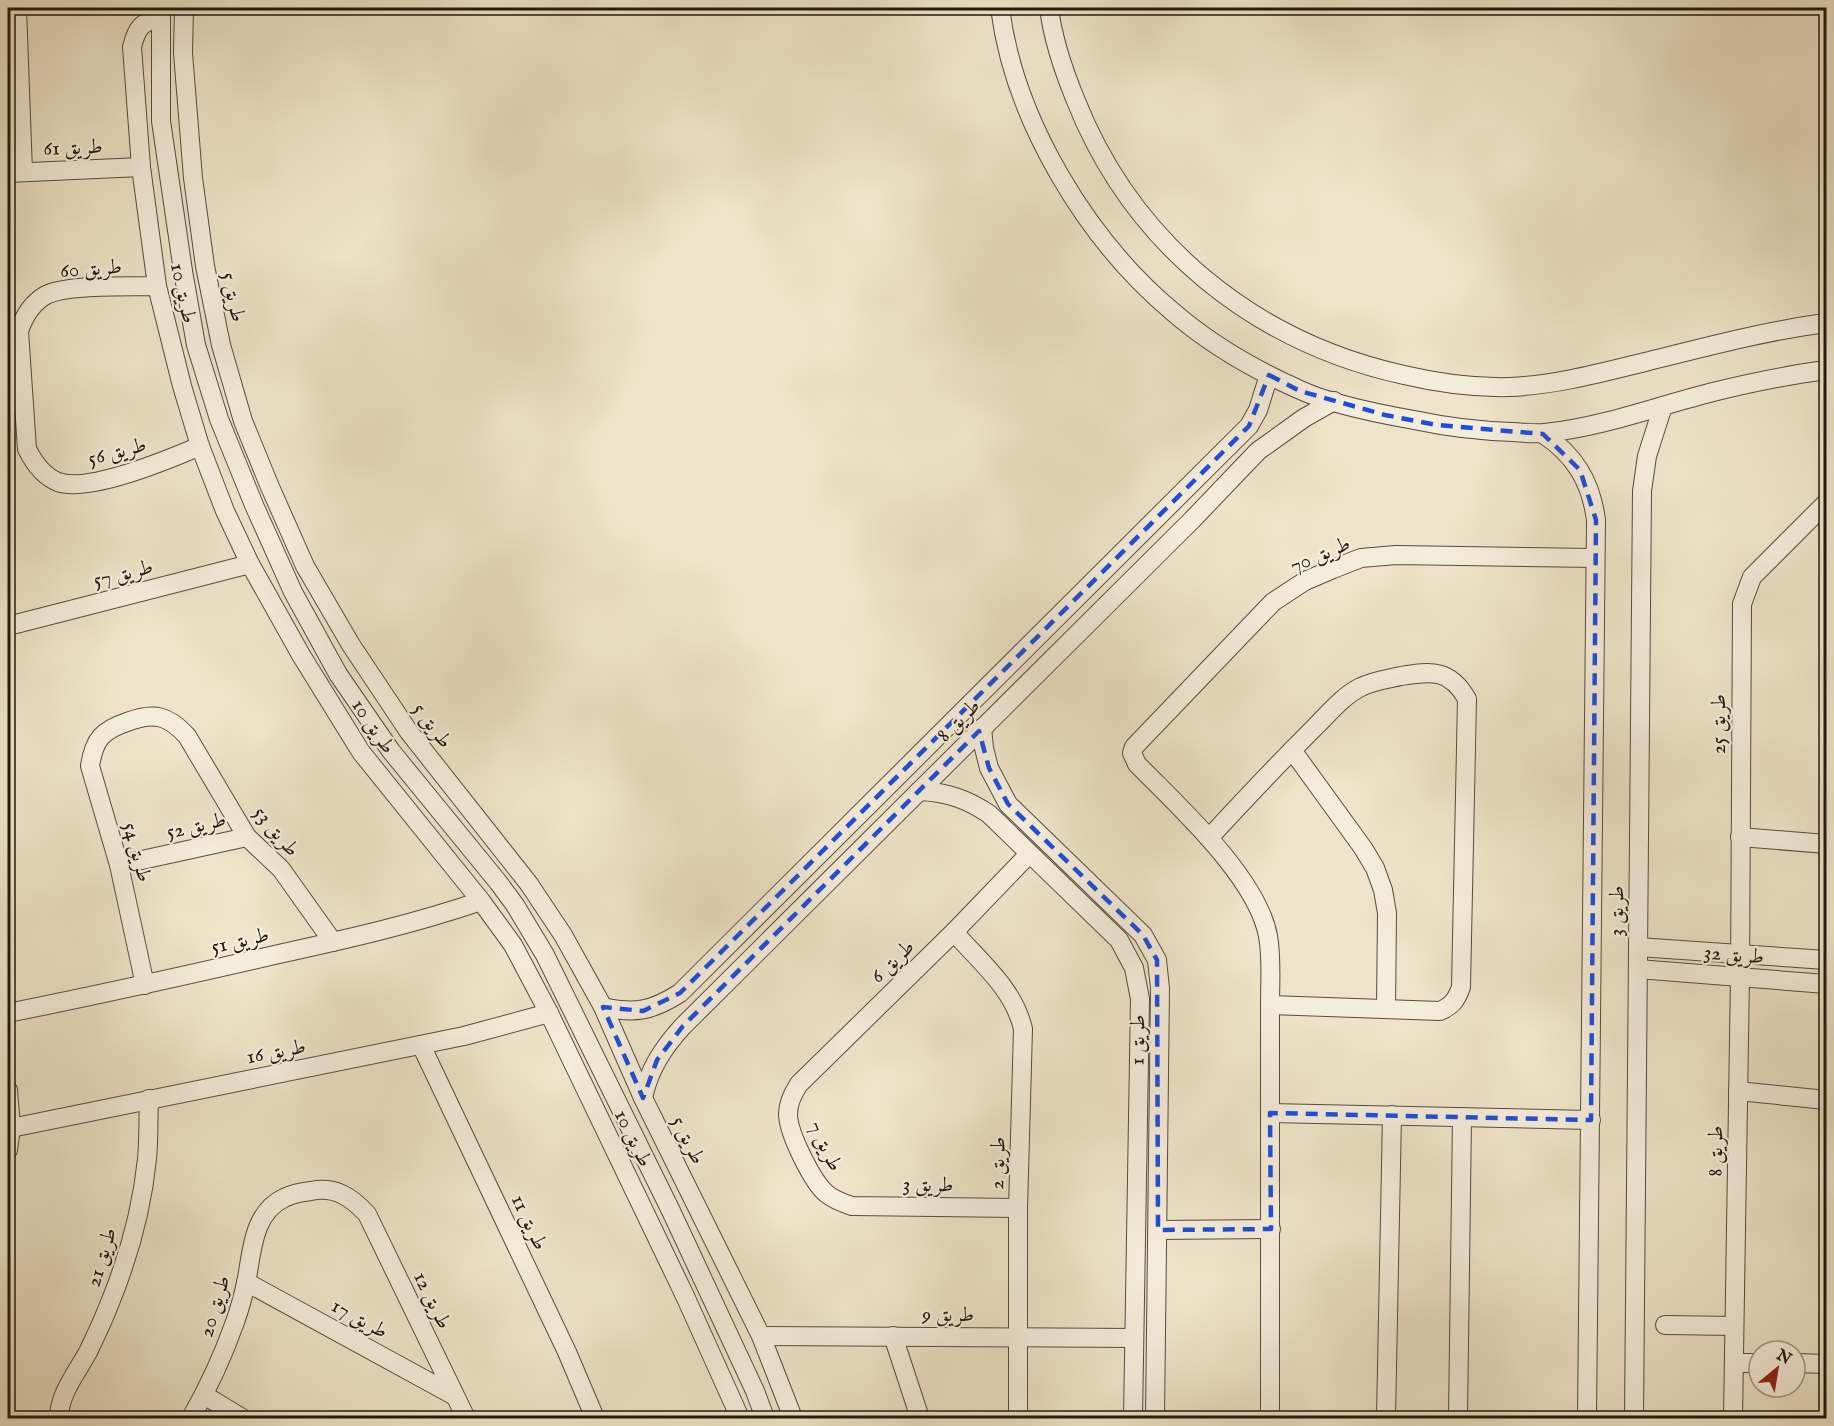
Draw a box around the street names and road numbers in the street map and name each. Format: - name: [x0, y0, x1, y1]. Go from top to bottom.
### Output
- street label: طريق 61: [43, 134, 103, 163]
- street label: طريق 60: [59, 254, 123, 285]
- street label: طريق 10: [163, 261, 202, 326]
- street label: طريق 5: [214, 270, 251, 325]
- street label: طريق 56: [85, 432, 150, 473]
- street label: طريق 70: [1286, 531, 1355, 580]
- street label: طريق 57: [91, 554, 156, 595]
- street label: طريق 8: [931, 693, 987, 749]
- street label: طريق 10: [344, 694, 401, 760]
- street label: طريق 25: [1706, 694, 1733, 754]
- street label: طريق 5: [406, 698, 458, 754]
- street label: طريق 53: [247, 801, 305, 863]
- street label: طريق 52: [164, 807, 229, 846]
- street label: طريق 54: [116, 820, 157, 885]
- street label: طريق 3: [1604, 885, 1631, 937]
- street label: طريق 51: [209, 922, 272, 961]
- street label: طريق 6: [865, 934, 921, 990]
- street label: طريق 32: [1702, 939, 1765, 972]
- street label: طريق 1: [1125, 1014, 1152, 1066]
- street label: طريق 16: [244, 1034, 308, 1071]
- street label: طريق 10: [607, 1105, 658, 1172]
- street label: طريق 5: [664, 1112, 711, 1169]
- street label: طريق 7: [801, 1117, 848, 1176]
- street label: طريق 8: [1703, 1125, 1730, 1177]
- street label: طريق 2: [984, 1136, 1013, 1190]
- street label: طريق 3: [902, 1172, 954, 1199]
- street label: طريق 11: [504, 1190, 553, 1255]
- street label: طريق 21: [81, 1224, 124, 1290]
- street label: طريق 12: [406, 1267, 457, 1334]
- street label: طريق 20: [193, 1272, 238, 1341]
- street label: طريق 17: [326, 1293, 392, 1346]
- street label: طريق 9: [921, 1302, 974, 1329]

